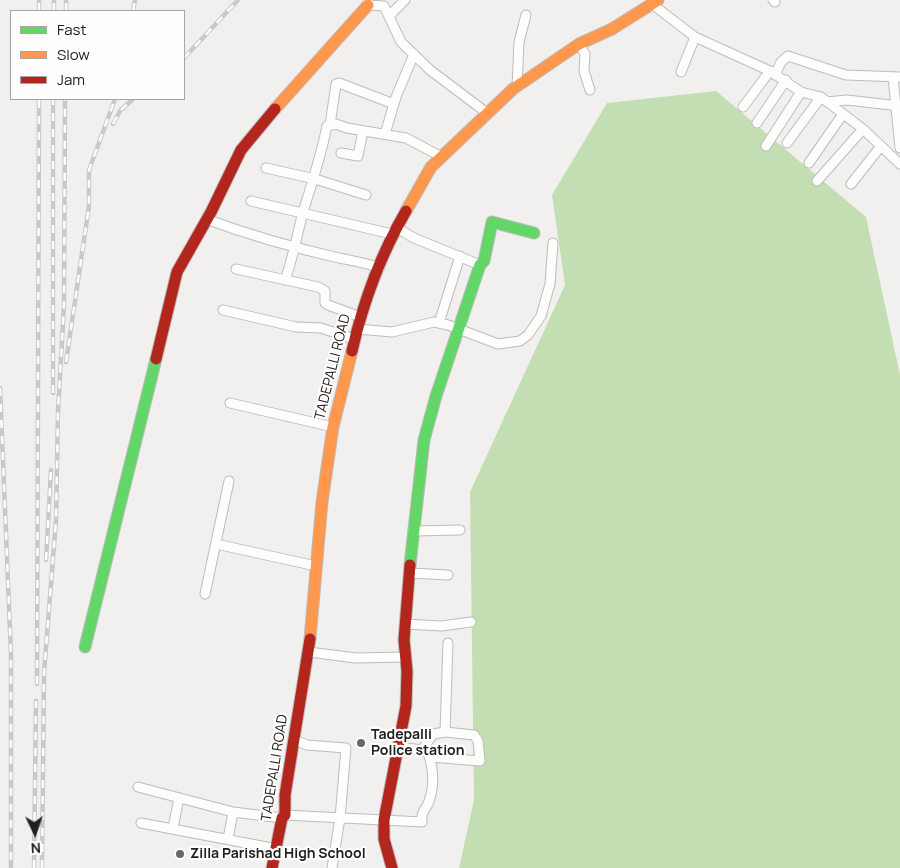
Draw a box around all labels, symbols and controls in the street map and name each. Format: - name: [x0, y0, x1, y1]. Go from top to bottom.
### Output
- legend: [10, 10, 185, 100]
- text: Fast: [57, 19, 86, 40]
- text: Slow: [57, 44, 90, 65]
- text: Jam: [57, 69, 85, 90]
- street label: TADEPALLI ROAD: [312, 312, 354, 422]
- street label: TADEPALLI ROAD: [258, 713, 292, 823]
- place label: Tadepalli Police station: [371, 727, 465, 760]
- marker: Tadepalli Police station: [355, 737, 367, 749]
- north arrow: [10, 808, 60, 858]
- text: N: [30, 839, 41, 858]
- place label: Zilla Parishad High School: [190, 846, 366, 862]
- marker: Zilla Parishad High School: [174, 848, 186, 860]

